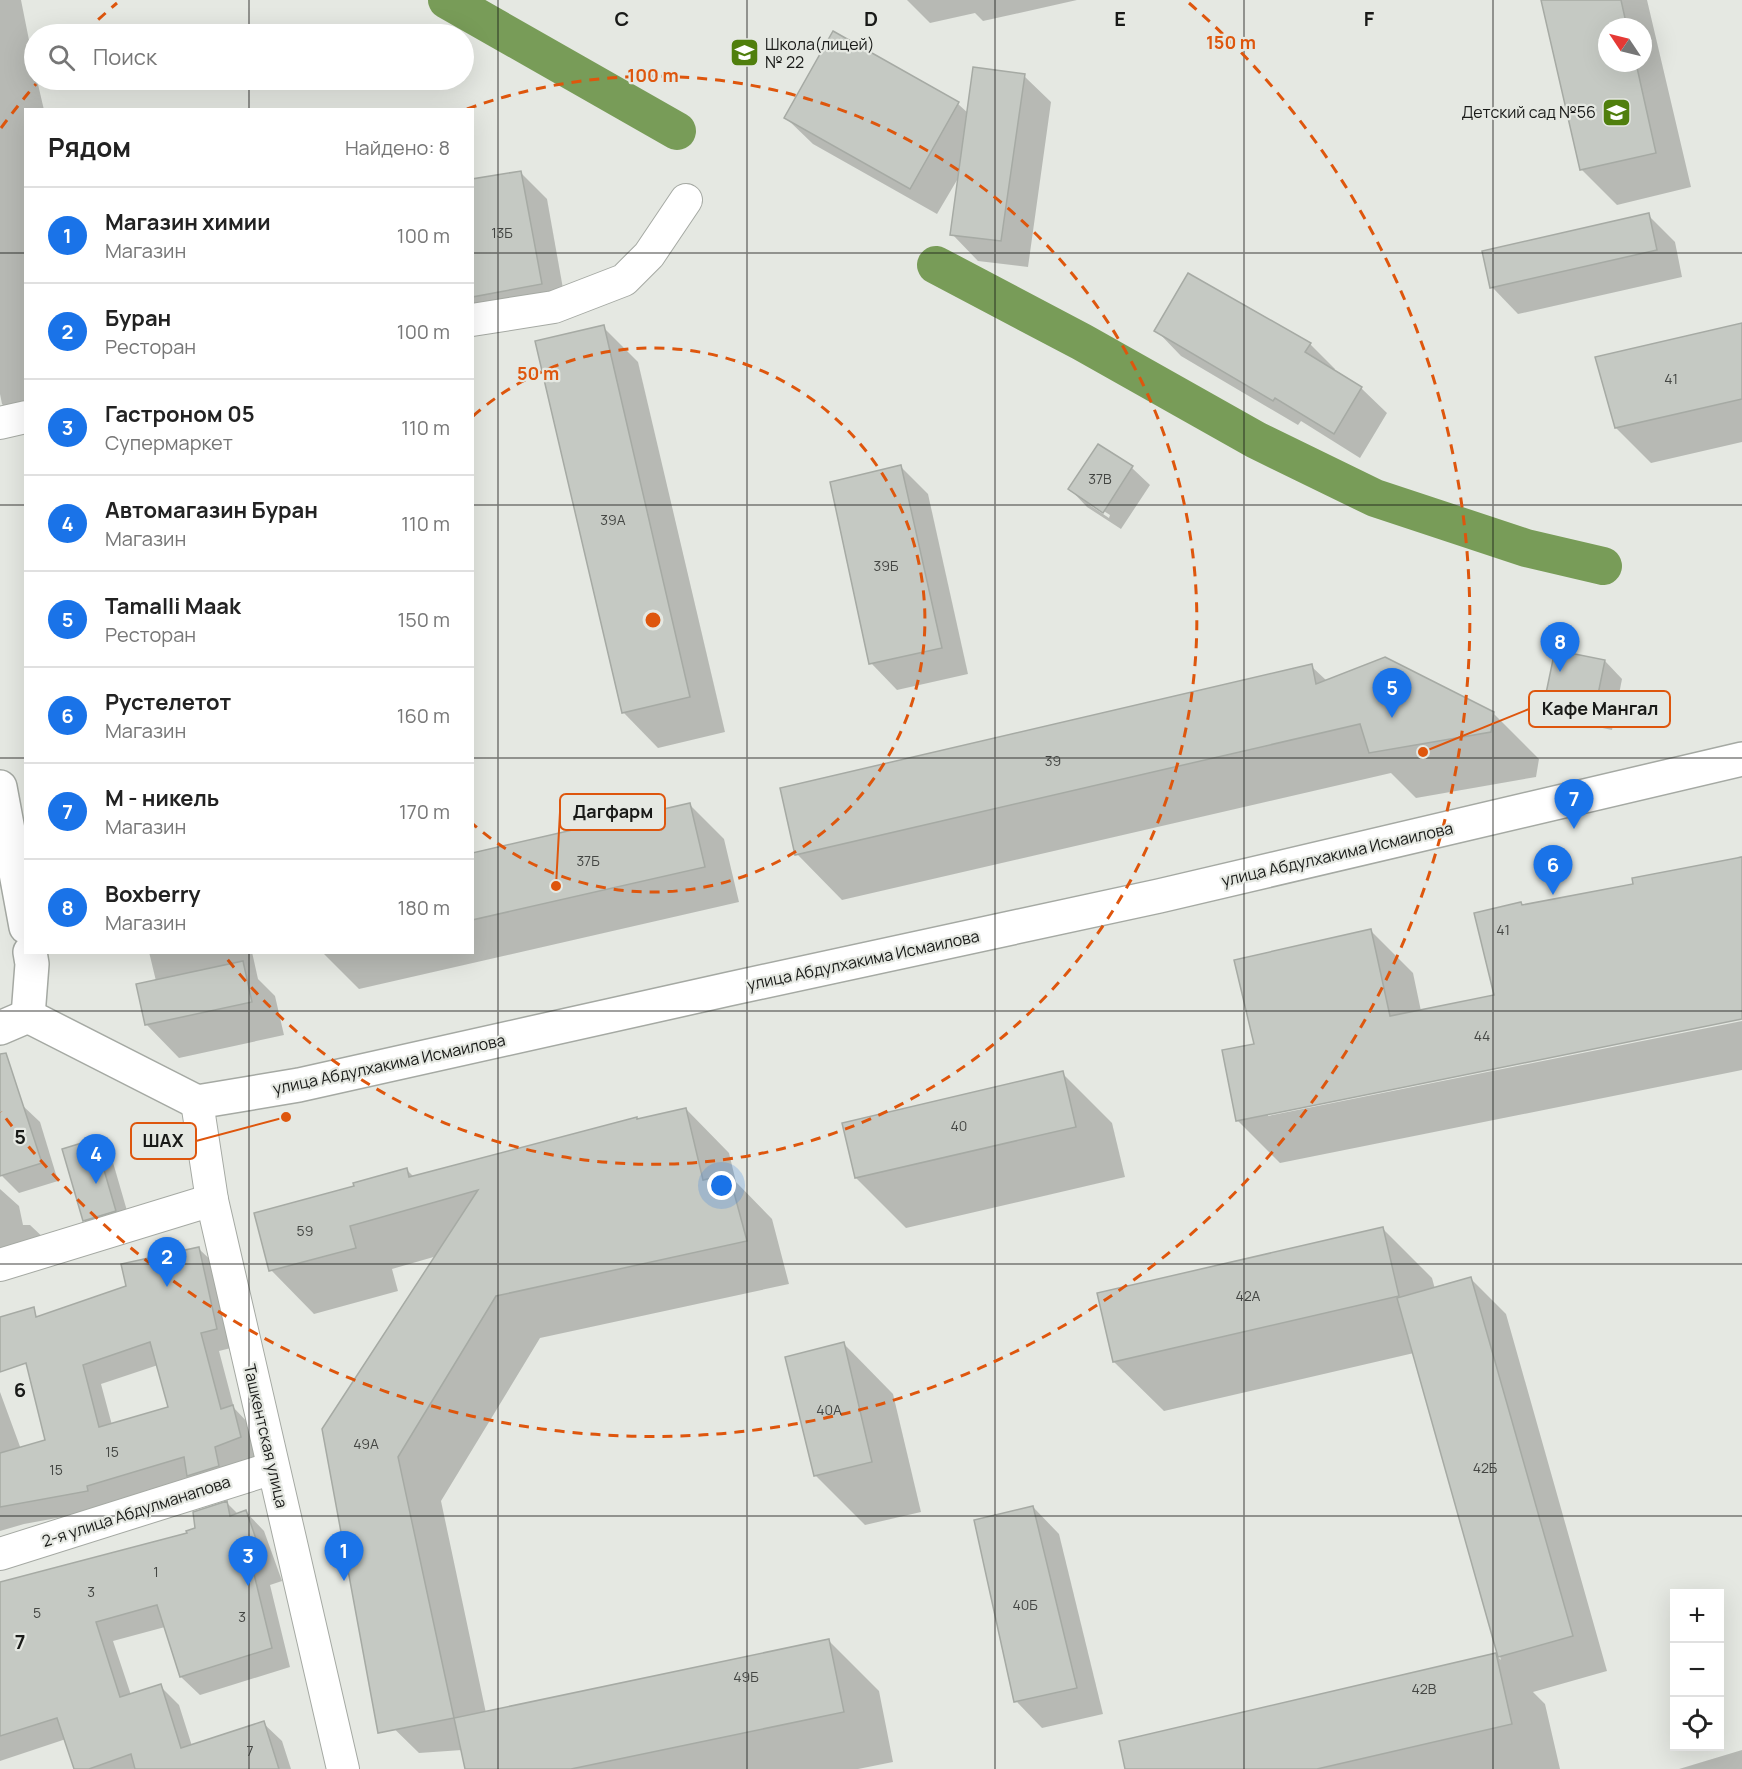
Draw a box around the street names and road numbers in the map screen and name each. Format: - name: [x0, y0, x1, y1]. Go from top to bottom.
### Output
- street label: улица Абдулхакима Исмаилова: [1219, 817, 1455, 891]
- street label: улица Абдулхакима Исмаилова: [745, 925, 981, 995]
- street label: улица Абдулхакима Исмаилова: [271, 1029, 507, 1099]
- street label: Ташкентская улица: [239, 1362, 293, 1510]
- street label: 2-я улица Абдулманапова: [39, 1470, 233, 1552]

